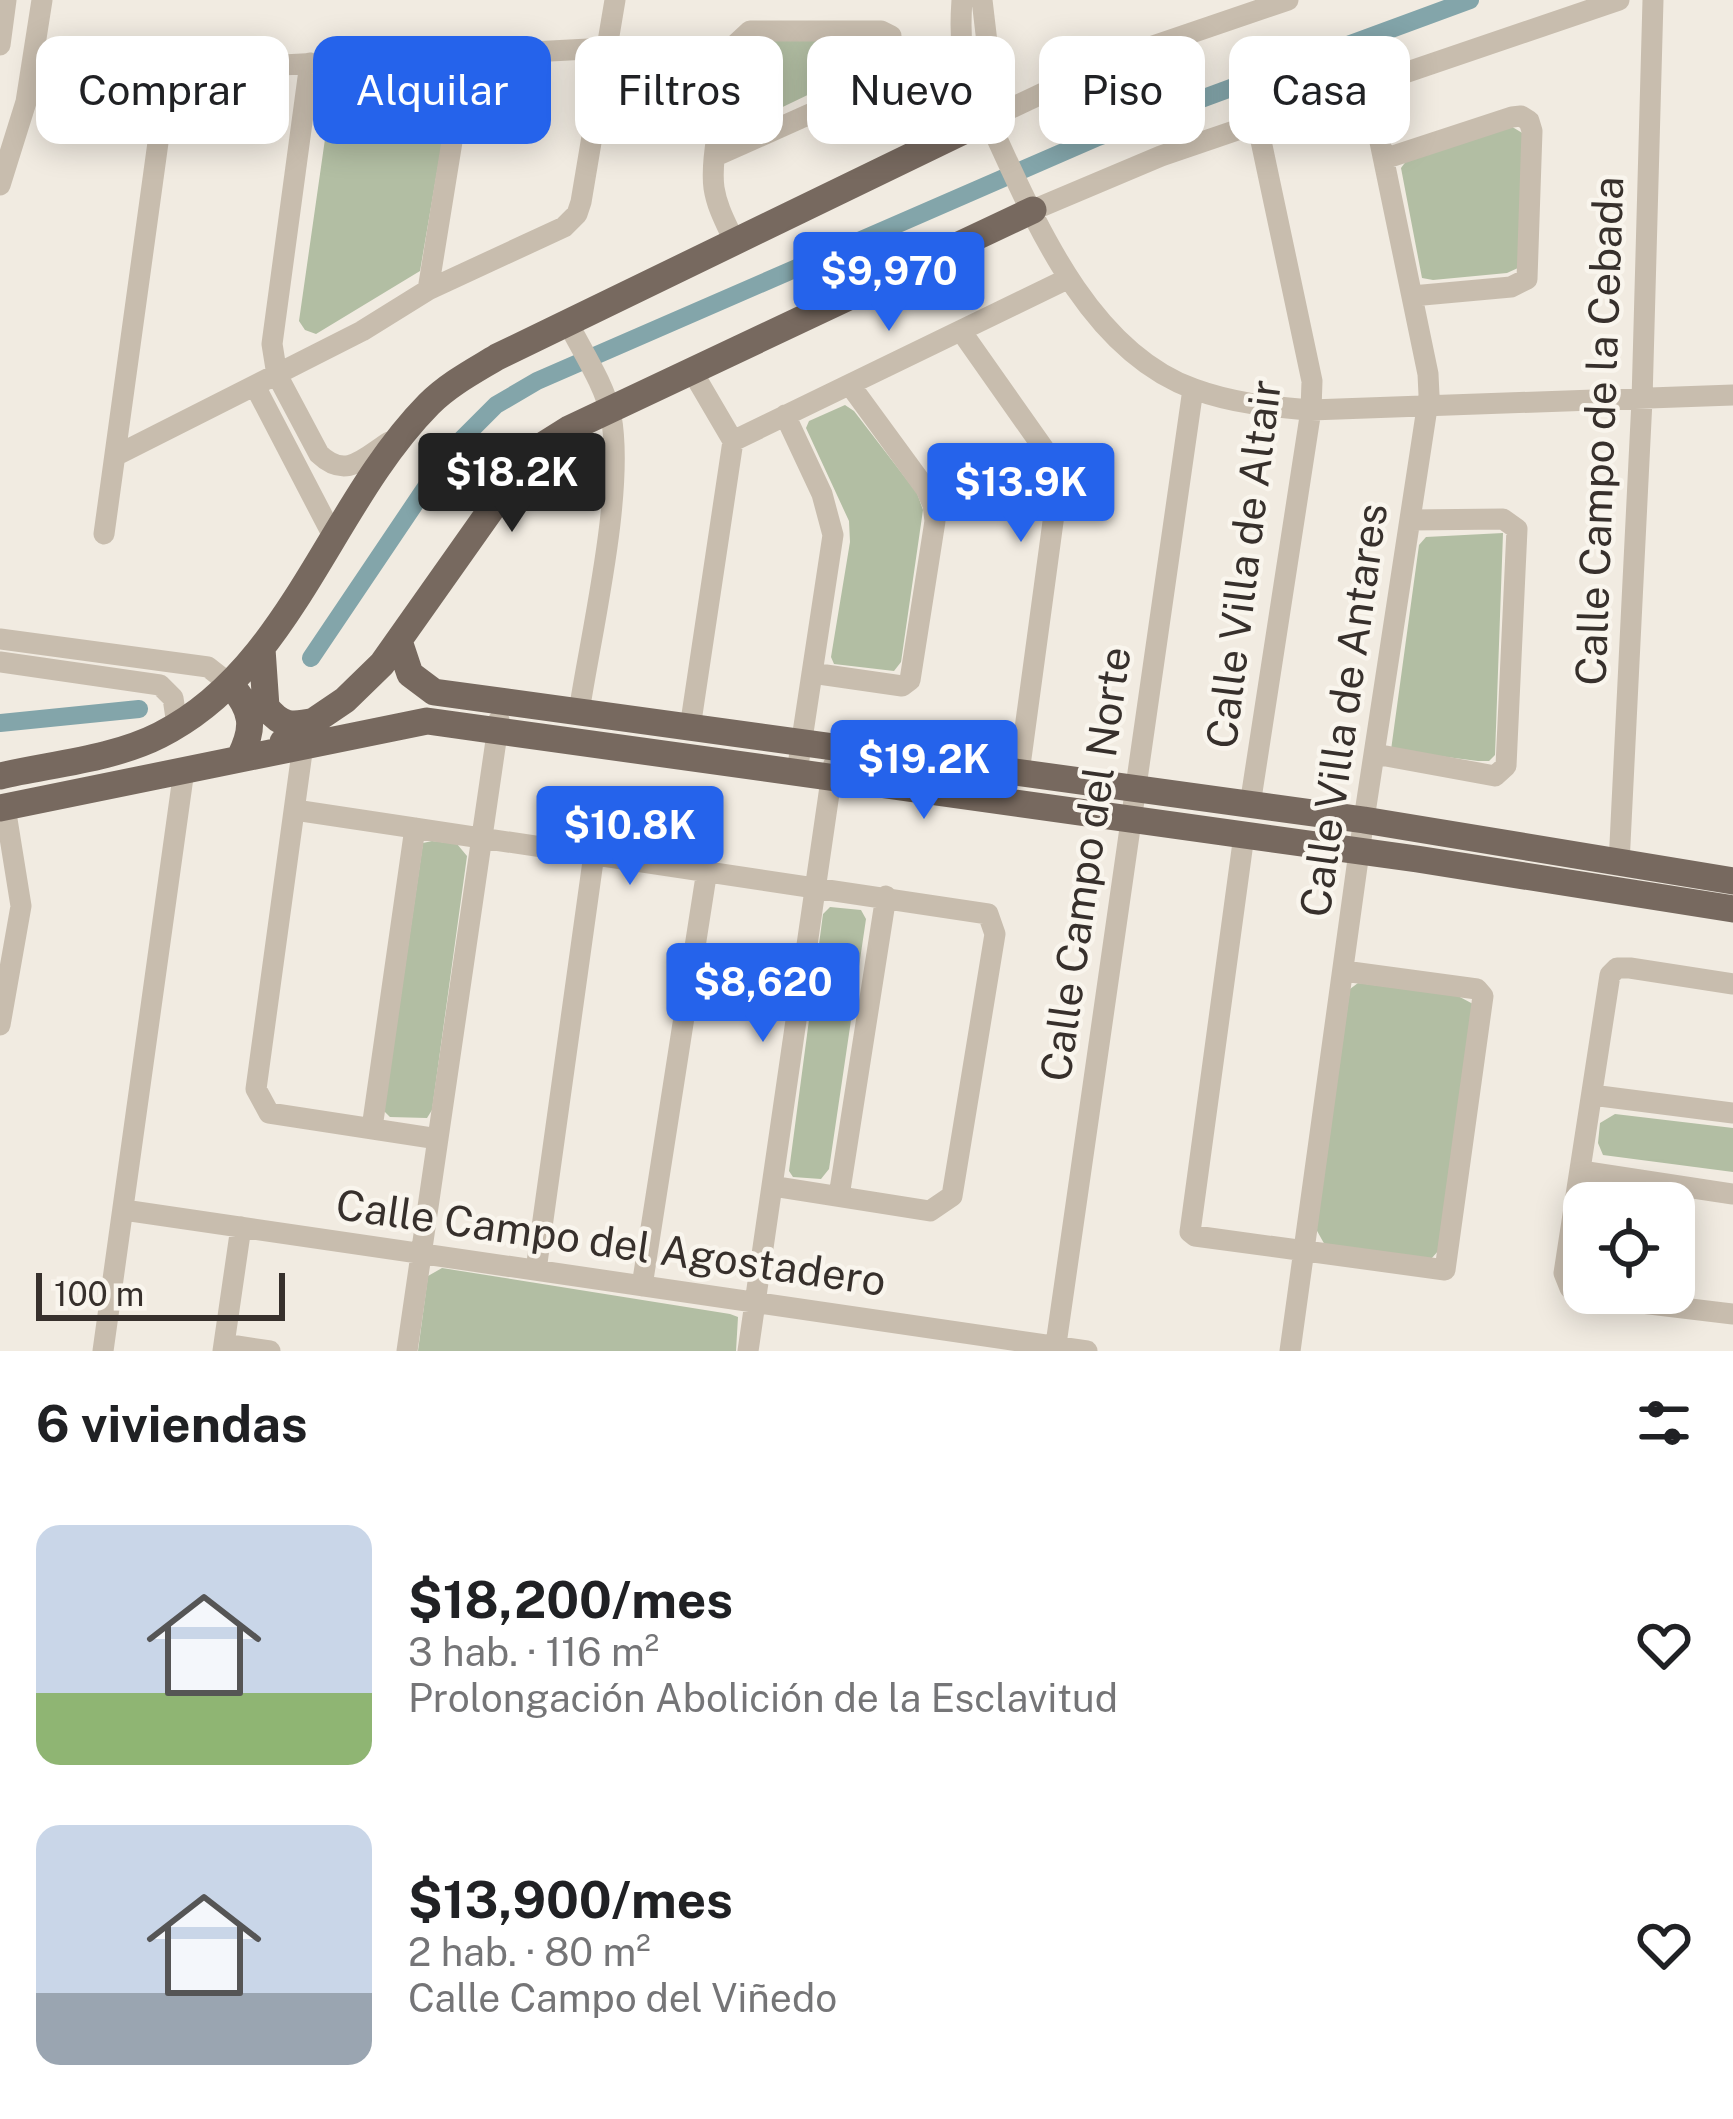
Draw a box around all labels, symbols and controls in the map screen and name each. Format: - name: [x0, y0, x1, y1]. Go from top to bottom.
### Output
- chip: Comprar: [36, 36, 289, 144]
- chip: Alquilar: [313, 36, 551, 144]
- chip: Filtros: [575, 36, 783, 144]
- chip: Nuevo: [807, 36, 1015, 144]
- chip: Piso: [1039, 36, 1205, 144]
- chip: Casa: [1229, 36, 1410, 144]
- street label: Calle Campo de la Cebada: [1566, 176, 1632, 686]
- pin: $9,970: [791, 232, 987, 334]
- text: $9,970: [820, 248, 958, 294]
- street label: Calle Villa de Altair: [1196, 377, 1290, 751]
- pin: $18.2K: [414, 433, 610, 535]
- pin: $13.9K: [923, 443, 1119, 545]
- text: $18.2K: [445, 449, 579, 495]
- text: $13.9K: [954, 459, 1088, 505]
- street label: Calle Villa de Antares: [1290, 500, 1396, 920]
- street label: Calle Campo del Norte: [1030, 644, 1140, 1084]
- pin: $19.2K: [826, 720, 1022, 822]
- text: $19.2K: [858, 736, 990, 782]
- pin: $10.8K: [532, 786, 728, 888]
- text: $10.8K: [563, 802, 697, 848]
- pin: $8,620: [665, 943, 861, 1045]
- text: $8,620: [693, 959, 833, 1005]
- street label: Calle Campo del Agostadero: [333, 1179, 889, 1305]
- map controls: [1563, 1182, 1695, 1314]
- button: locate: [1563, 1182, 1695, 1314]
- scale bar: [36, 1267, 285, 1320]
- text: 100 m: [54, 1275, 144, 1313]
- icon: filters: [1631, 1390, 1697, 1456]
- text: 6 viviendas: [36, 1394, 308, 1453]
- text: $18,200/mes: [408, 1570, 733, 1629]
- icon: home: [132, 1573, 276, 1717]
- icon: heart: [1631, 1612, 1697, 1678]
- text: 3 hab. · 116 m²: [408, 1629, 659, 1675]
- text: Prolongación Abolición de la Esclavitud: [408, 1675, 1118, 1721]
- text: $13,900/mes: [408, 1870, 733, 1929]
- icon: home: [132, 1873, 276, 2017]
- icon: heart: [1631, 1912, 1697, 1978]
- text: 2 hab. · 80 m²: [408, 1929, 651, 1975]
- text: Calle Campo del Viñedo: [408, 1975, 837, 2021]

